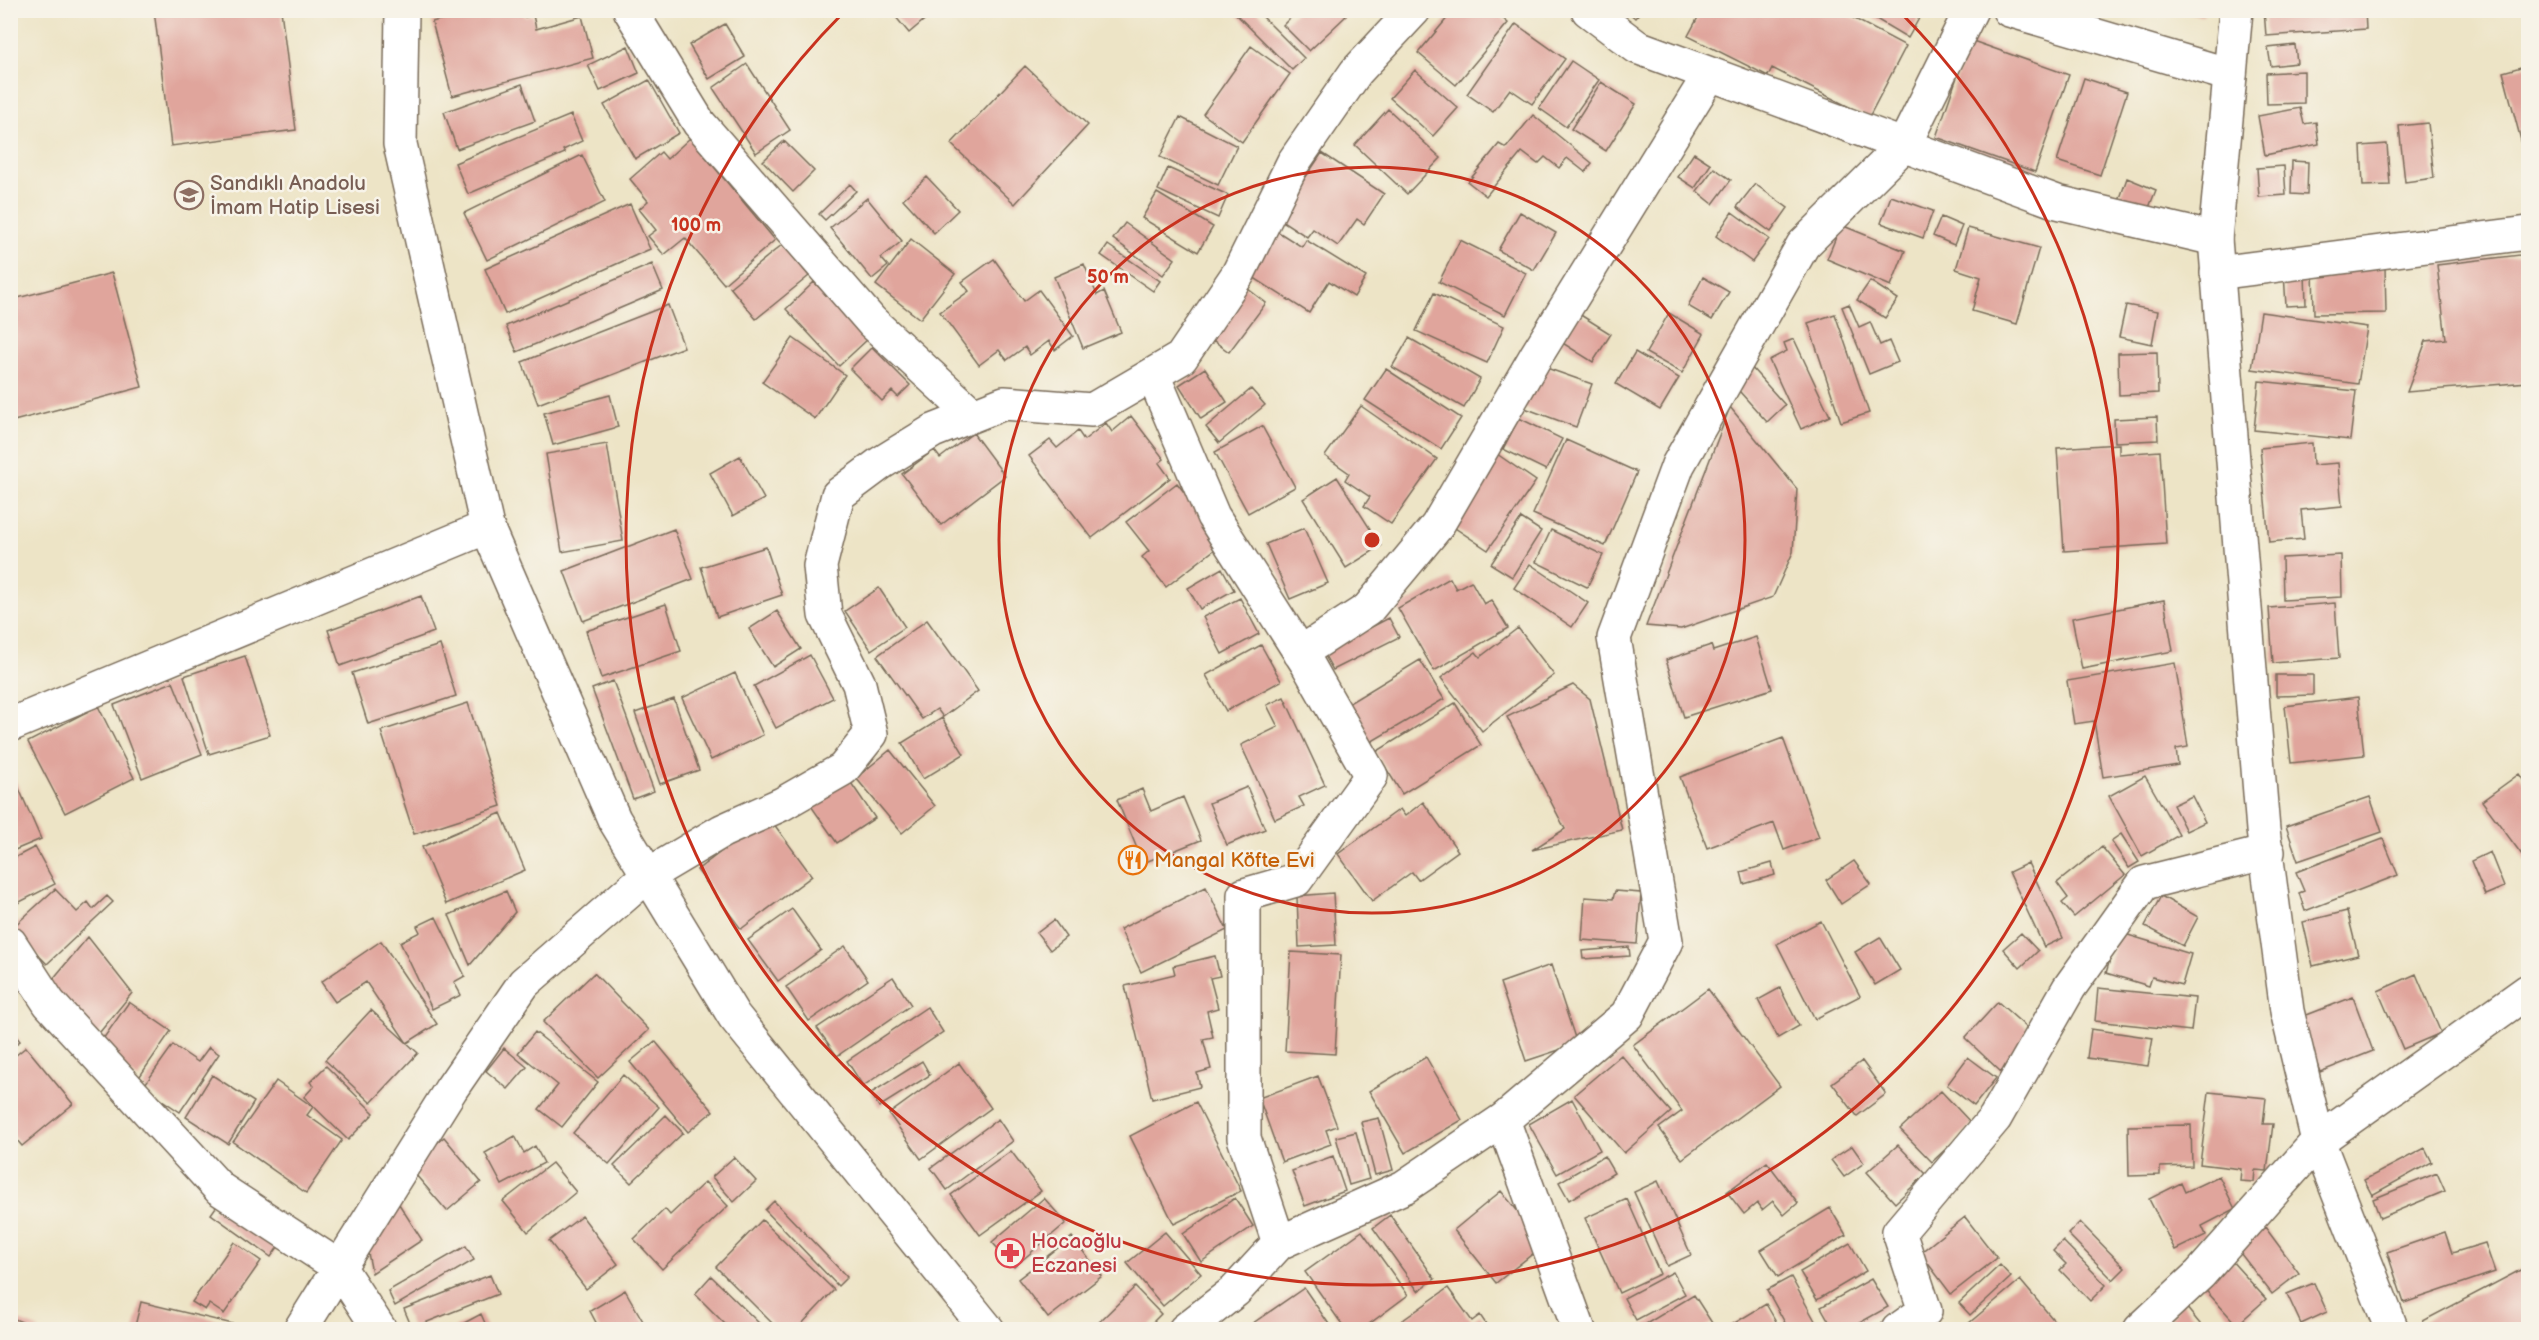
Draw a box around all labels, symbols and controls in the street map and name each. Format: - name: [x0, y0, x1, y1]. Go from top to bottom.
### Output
- place label: Sandıklı Anadolu İmam Hatip Lisesi: [210, 171, 380, 220]
- school or university icon: Sandıklı Anadolu İmam Hatip Lisesi: [173, 179, 205, 211]
- text: 100 m: [671, 215, 721, 236]
- text: 50 m: [1087, 267, 1129, 288]
- centre of rings: [1362, 530, 1382, 550]
- restaurant icon: Mangal Köfte Evi: [1117, 844, 1149, 876]
- place label: Mangal Köfte Evi: [1154, 848, 1315, 873]
- place label: Hocaoğlu Eczanesi: [1031, 1229, 1122, 1278]
- pharmacy icon: Hocaoğlu Eczanesi: [994, 1237, 1026, 1269]

